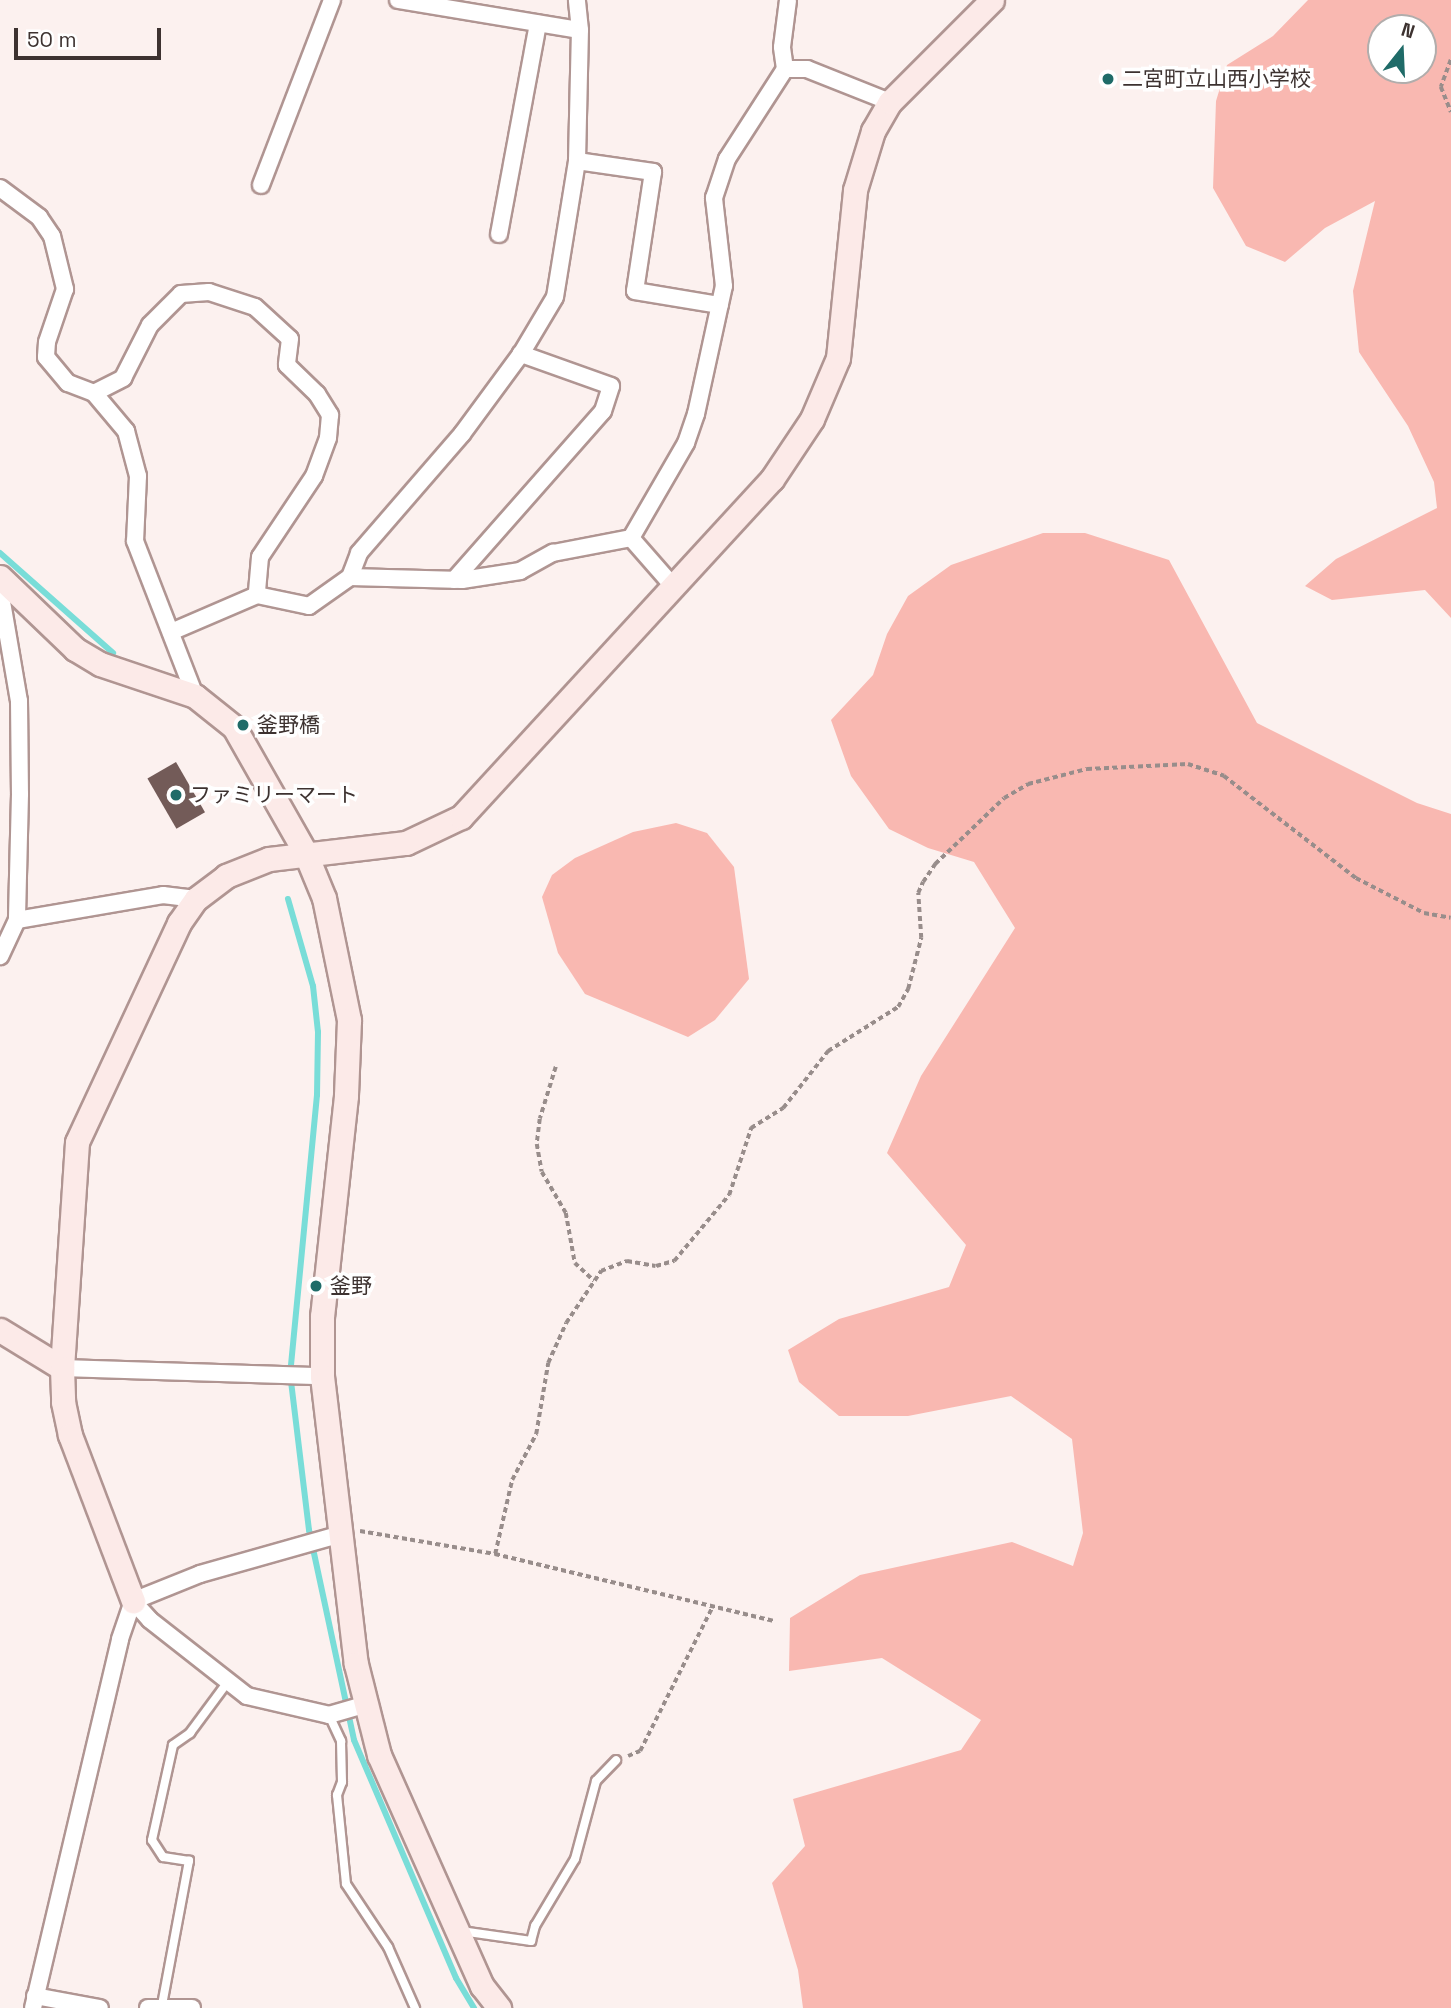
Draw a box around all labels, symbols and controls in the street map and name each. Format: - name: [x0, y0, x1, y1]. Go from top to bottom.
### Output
- scale bar: [18, 14, 164, 58]
- north arrow: [1367, 14, 1437, 84]
- text: N: [1398, 17, 1418, 44]
- text: 50 m: [27, 26, 77, 53]
- place label: 二宮町立山西小学校: [1122, 66, 1311, 92]
- marker: 二宮町立山西小学校: [1100, 71, 1116, 87]
- place label: 釜野橋: [257, 712, 320, 738]
- marker: 釜野橋: [235, 717, 251, 733]
- place label: ファミリーマート: [190, 782, 358, 808]
- marker: ファミリーマート: [168, 787, 184, 803]
- place label: 釜野: [330, 1273, 372, 1299]
- marker: 釜野: [308, 1278, 324, 1294]

